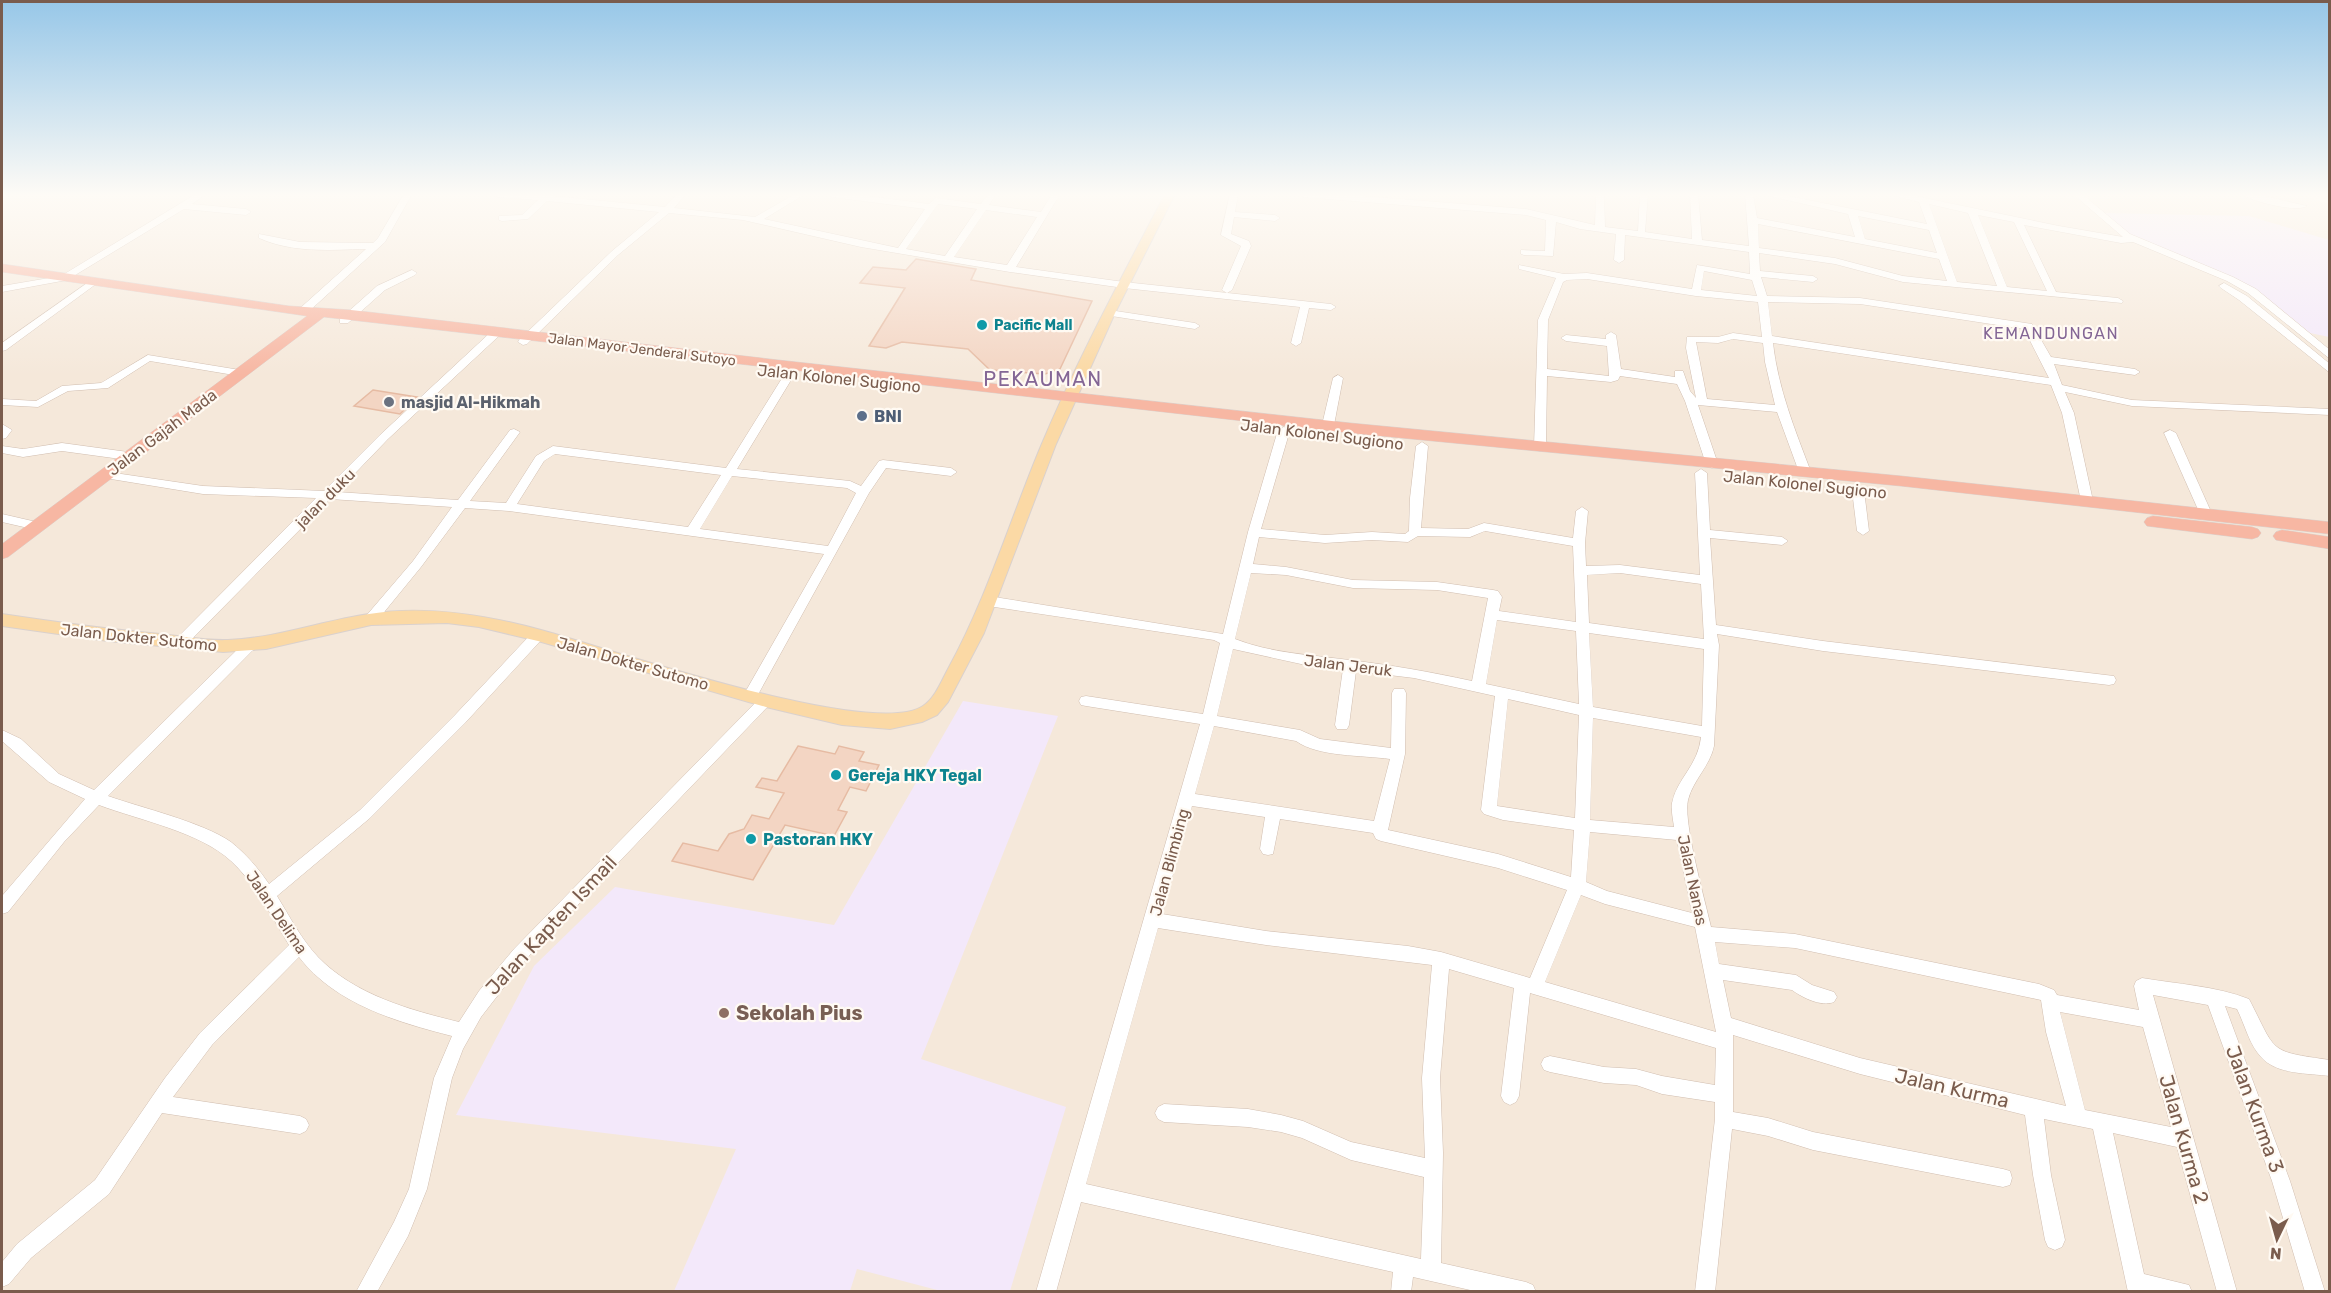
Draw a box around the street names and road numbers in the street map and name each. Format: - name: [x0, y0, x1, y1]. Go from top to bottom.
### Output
- street label: Jalan Mayor Jenderal Sutoyo: [547, 330, 737, 369]
- street label: Jalan Kolonel Sugiono: [756, 360, 922, 397]
- street label: Jalan Gajah Mada: [104, 385, 221, 480]
- street label: Jalan Kolonel Sugiono: [1239, 415, 1405, 454]
- street label: jalan duku: [291, 465, 359, 533]
- street label: Jalan Kolonel Sugiono: [1722, 466, 1888, 503]
- street label: Jalan Dokter Sutomo: [60, 620, 218, 655]
- street label: Jalan Dokter Sutomo: [555, 633, 711, 694]
- street label: Jalan Jeruk: [1303, 651, 1394, 680]
- street label: Jalan Blimbing: [1146, 806, 1193, 918]
- street label: Jalan Nanas: [1674, 833, 1711, 927]
- street label: Jalan Kapten Ismail: [480, 850, 622, 1000]
- street label: Jalan Delima: [242, 867, 311, 957]
- street label: Jalan Kurma 3: [2221, 1042, 2289, 1176]
- street label: Jalan Kurma: [1892, 1063, 2012, 1113]
- street label: Jalan Kurma 2: [2154, 1072, 2214, 1206]

